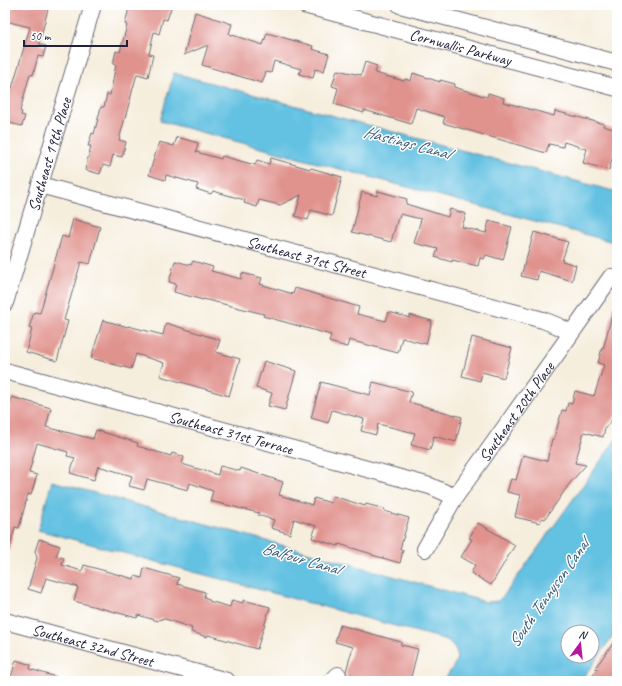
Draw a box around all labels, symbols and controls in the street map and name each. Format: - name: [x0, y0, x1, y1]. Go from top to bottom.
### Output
- scale bar: [24, 22, 127, 48]
- street label: Cornwallis Parkway: [407, 24, 515, 71]
- text: 50 m: [30, 28, 52, 44]
- street label: Southeast 19th Place: [24, 94, 77, 214]
- water label: Hastings Canal: [362, 121, 458, 166]
- street label: Southeast 31st Street: [245, 232, 370, 283]
- street label: Southeast 20th Place: [475, 357, 560, 466]
- street label: Southeast 31st Terrace: [166, 407, 297, 460]
- water label: South Tennyson Canal: [503, 530, 597, 651]
- water label: Balfour Canal: [260, 537, 348, 581]
- street label: Southeast 32nd Street: [30, 620, 157, 672]
- north arrow: [560, 624, 600, 664]
- text: N: [577, 627, 590, 643]

